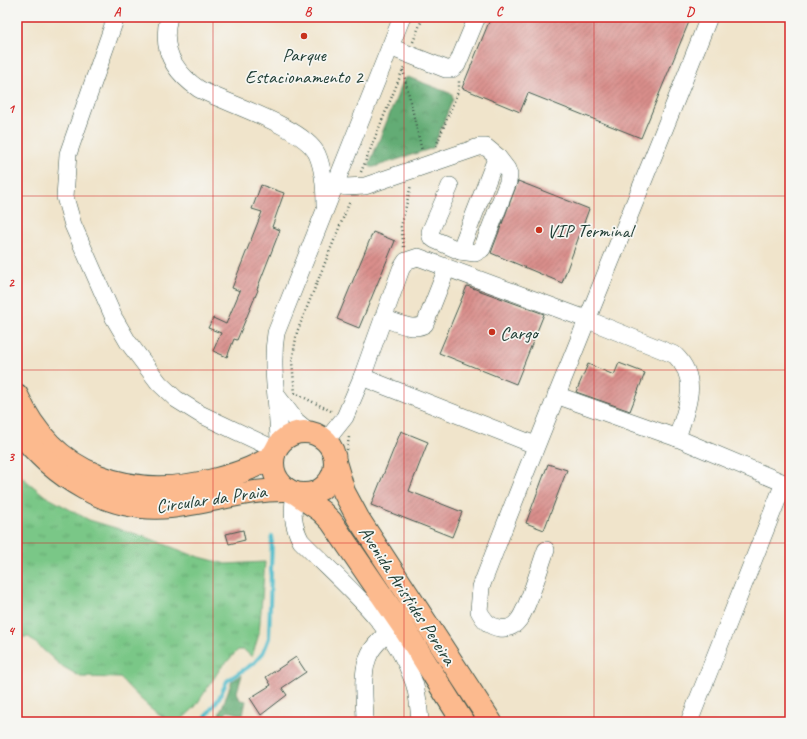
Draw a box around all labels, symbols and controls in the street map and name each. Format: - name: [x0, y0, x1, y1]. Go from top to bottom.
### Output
- text: A: [114, 4, 122, 20]
- text: B: [305, 4, 313, 20]
- text: C: [496, 4, 504, 20]
- text: D: [686, 4, 695, 20]
- marker: Parque Estacionamento 2: [299, 31, 309, 41]
- place label: Parque Estacionamento 2: [245, 43, 364, 89]
- text: 1: [8, 101, 16, 117]
- place label: VIP Terminal: [547, 219, 636, 243]
- marker: VIP Terminal: [534, 225, 544, 235]
- text: 2: [8, 275, 15, 291]
- place label: Cargo: [500, 321, 540, 345]
- marker: Cargo: [487, 327, 497, 337]
- text: 3: [8, 449, 15, 465]
- street label: Circular da Praia: [155, 479, 269, 519]
- street label: Avenida Aristides Pereira: [353, 522, 462, 671]
- text: 4: [8, 623, 16, 639]

